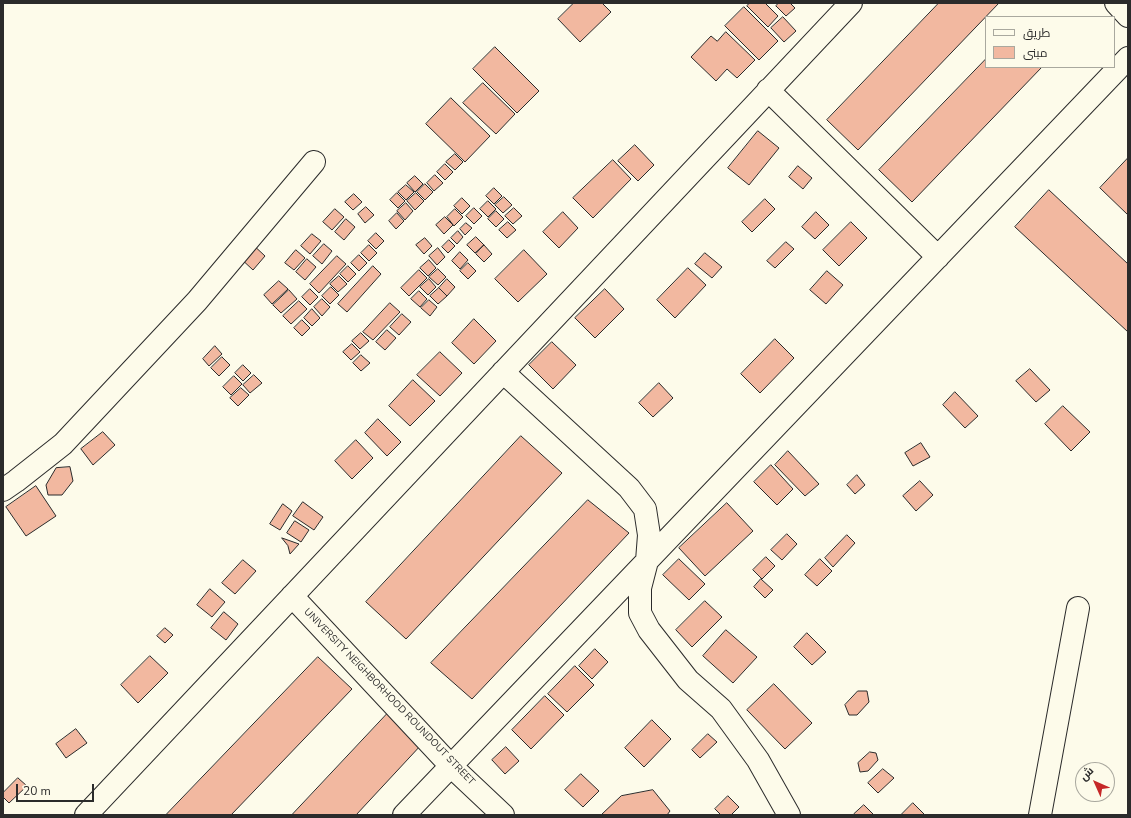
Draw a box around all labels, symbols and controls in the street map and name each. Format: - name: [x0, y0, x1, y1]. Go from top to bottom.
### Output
- legend: [985, 16, 1115, 68]
- text: طريق: [1023, 25, 1050, 41]
- text: مبنى: [1023, 45, 1048, 61]
- street label: UNIVERSITY NEIGHBORHOOD ROUNDOUT STREET: [301, 606, 477, 788]
- north arrow: [1075, 762, 1115, 802]
- text: ش: [1077, 764, 1097, 784]
- scale bar: [18, 776, 96, 802]
- text: 20 m: [23, 783, 51, 799]

